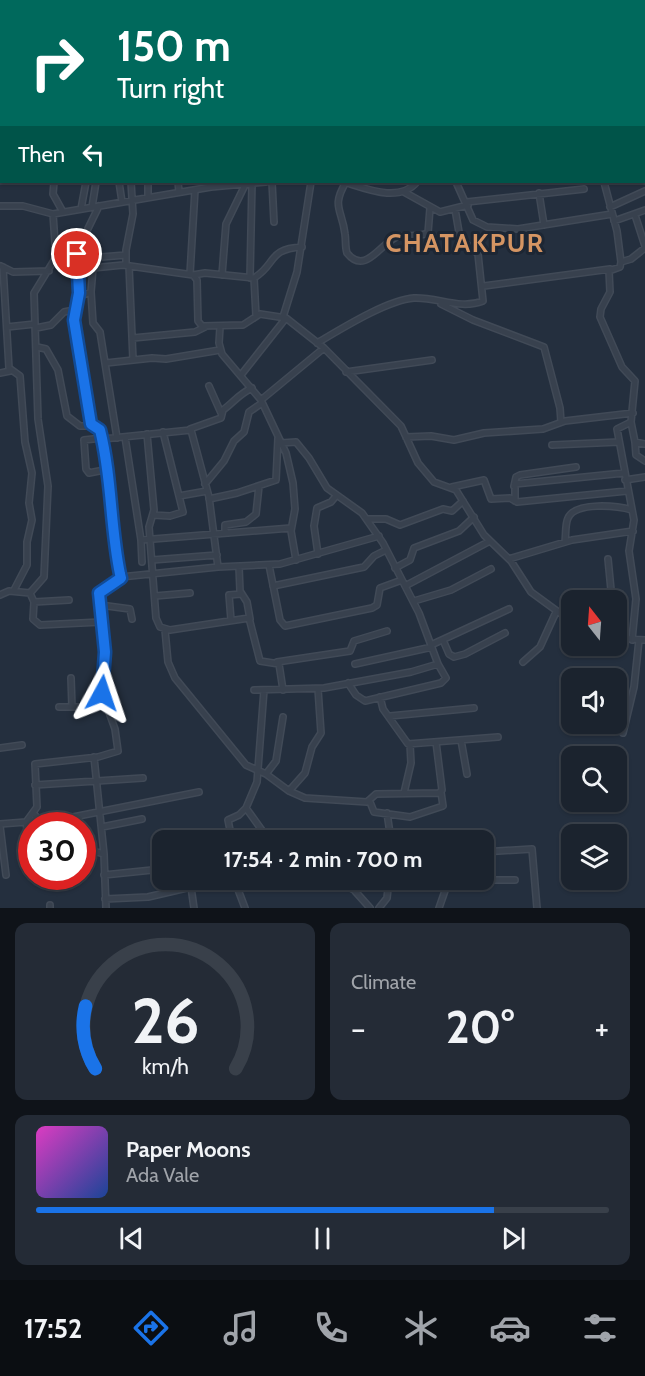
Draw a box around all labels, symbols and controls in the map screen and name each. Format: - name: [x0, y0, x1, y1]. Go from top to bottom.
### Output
- text: 150 m: [117, 20, 231, 72]
- icon: right: [18, 24, 96, 102]
- text: Turn right: [117, 72, 224, 105]
- icon: left: [77, 138, 110, 171]
- text: Then: [18, 141, 65, 168]
- district label: CHATAKPUR: [385, 227, 545, 259]
- pin: [51, 228, 102, 279]
- icon: arrive: [60, 237, 93, 270]
- north arrow: [561, 590, 627, 656]
- map controls: [561, 590, 627, 890]
- position arrow: [70, 661, 134, 725]
- button: sound: [561, 668, 627, 734]
- button: search: [561, 746, 627, 812]
- speed limit sign: 30: [18, 812, 96, 890]
- button: layers: [561, 824, 627, 890]
- text: 17:54 · 2 min · 700 m: [224, 846, 423, 873]
- text: Climate: [351, 970, 416, 994]
- text: 26: [131, 983, 199, 1059]
- text: 20°: [446, 1000, 514, 1054]
- text: −: [351, 1008, 366, 1048]
- text: +: [594, 1008, 609, 1048]
- text: km/h: [142, 1053, 188, 1079]
- text: Paper Moons: [126, 1136, 250, 1163]
- text: Ada Vale: [126, 1163, 199, 1187]
- icon: previous: [115, 1222, 148, 1255]
- icon: pause: [306, 1222, 339, 1255]
- icon: next: [497, 1222, 530, 1255]
- icon: directions: [130, 1307, 172, 1349]
- icon: music: [220, 1307, 262, 1349]
- icon: phone: [310, 1307, 352, 1349]
- icon: climate: [400, 1307, 442, 1349]
- icon: car: [489, 1307, 531, 1349]
- icon: filters: [579, 1307, 621, 1349]
- text: 17:52: [24, 1312, 82, 1345]

